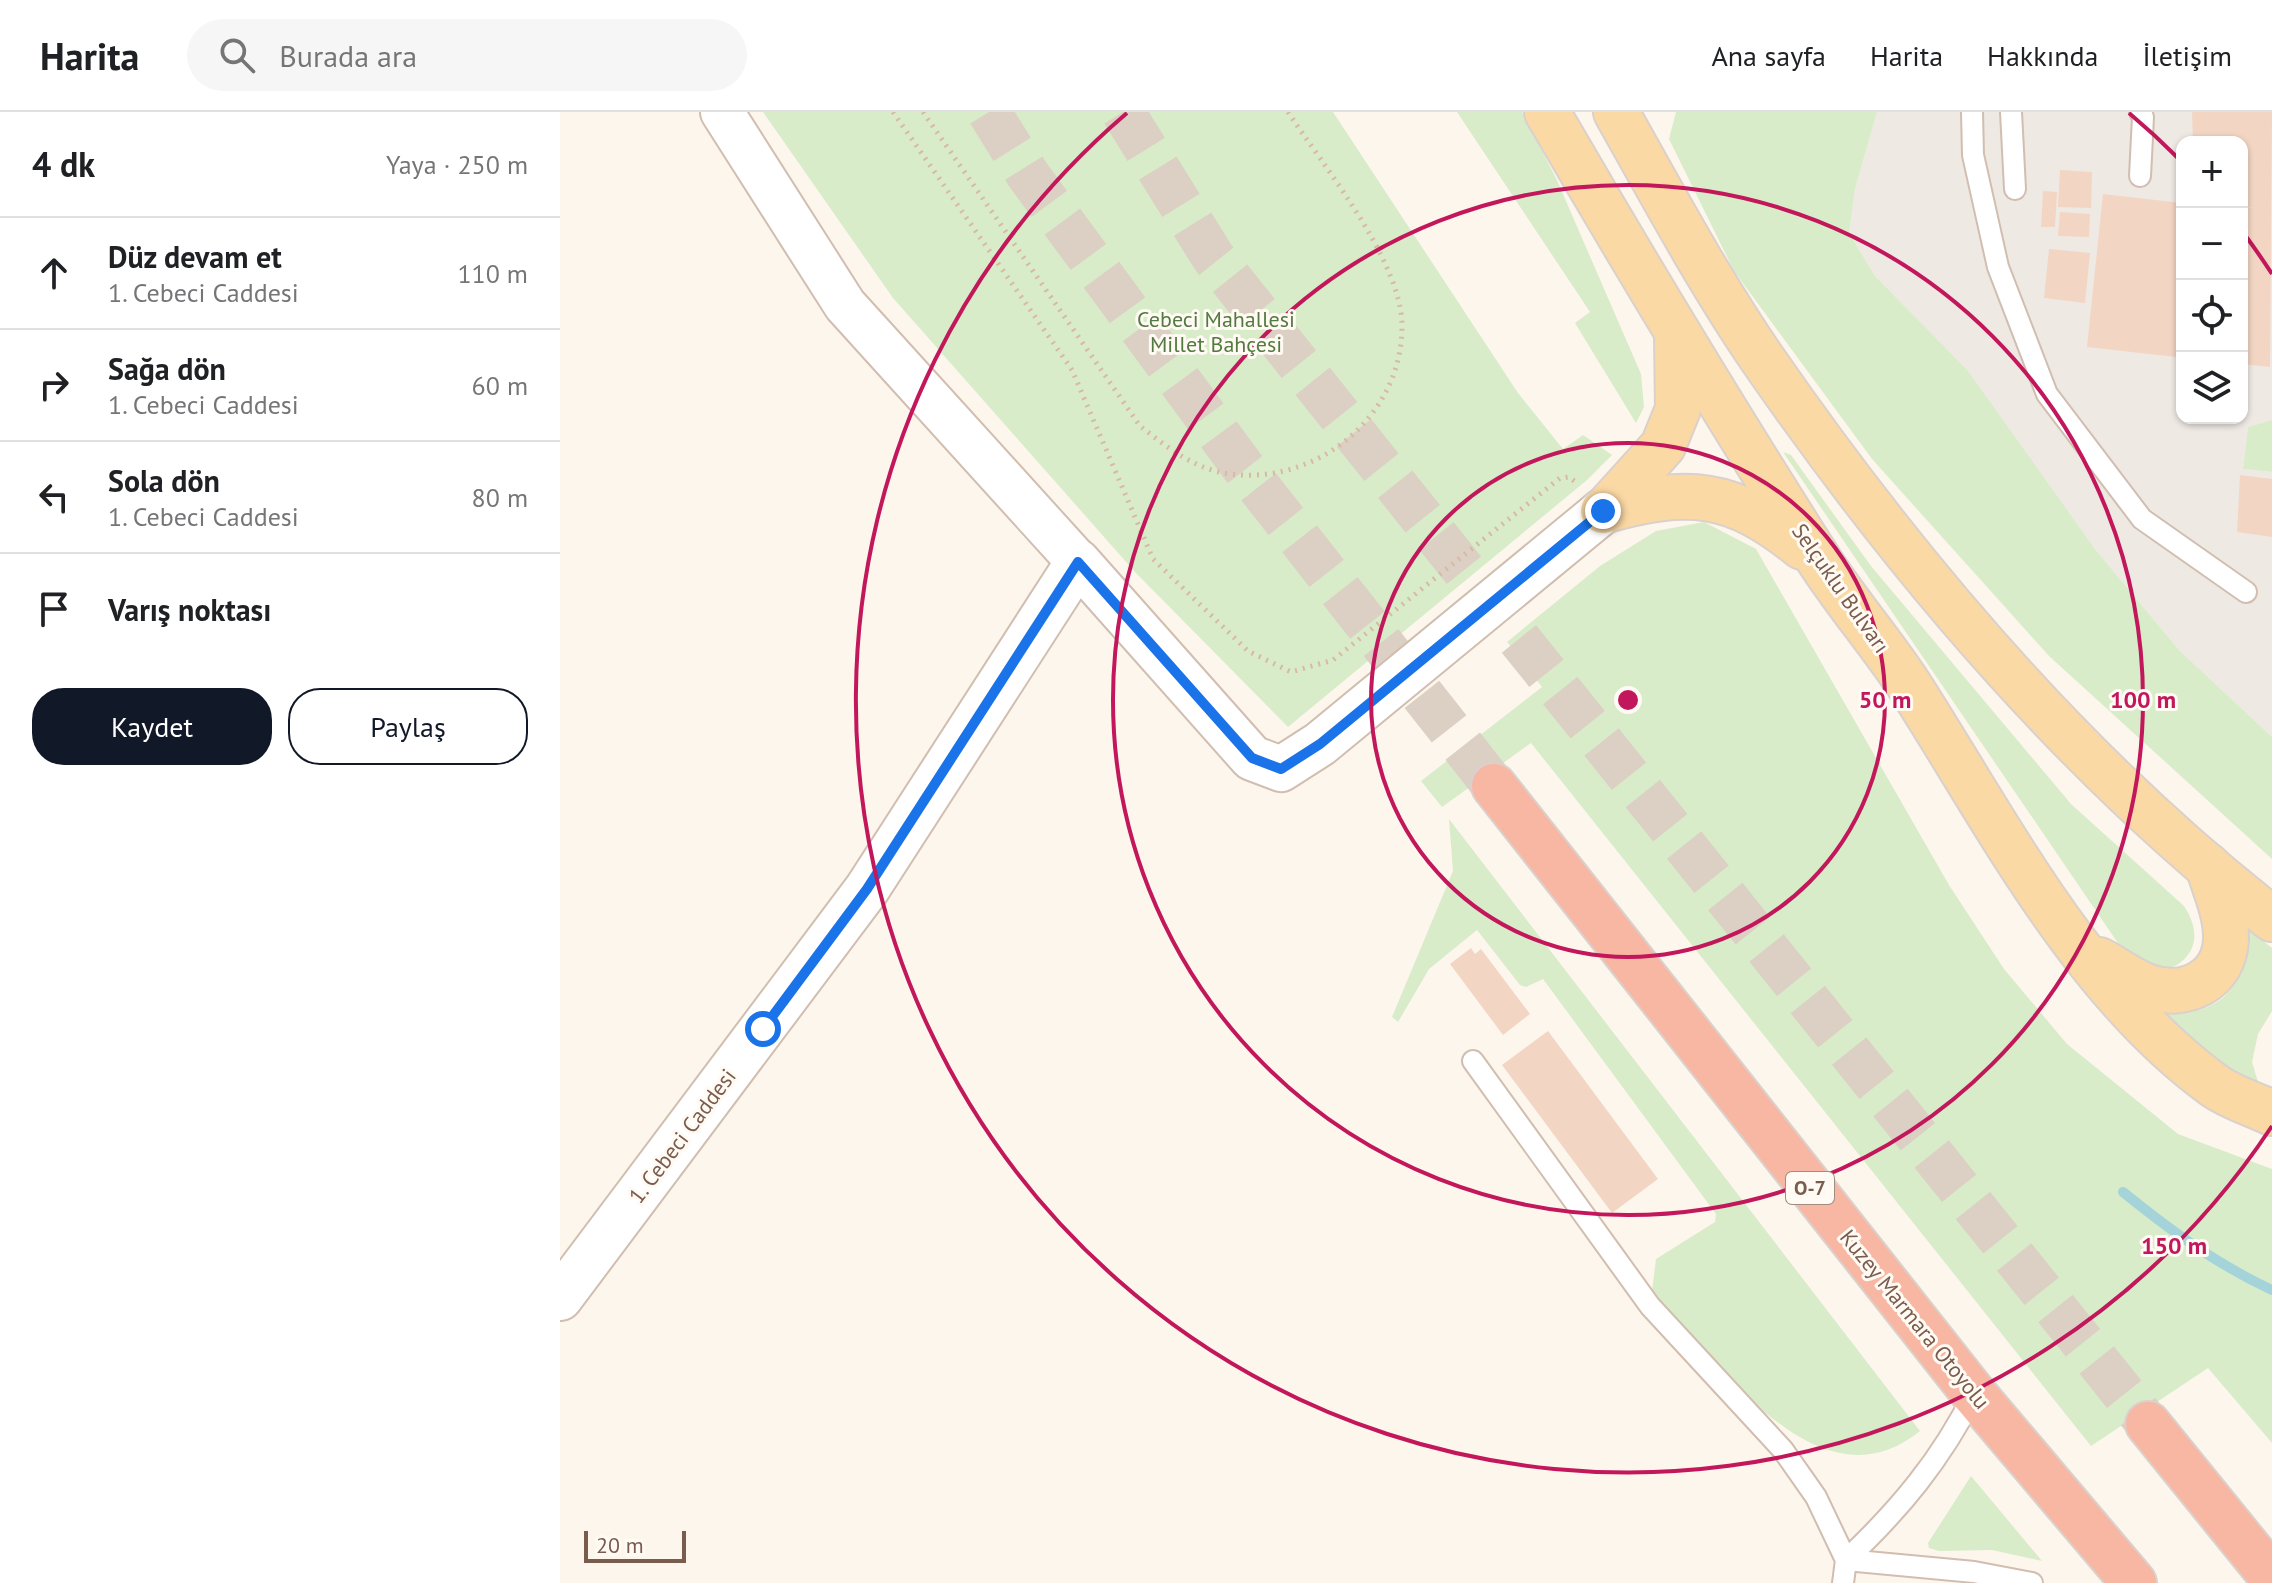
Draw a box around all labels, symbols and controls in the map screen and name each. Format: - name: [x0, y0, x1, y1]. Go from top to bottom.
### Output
- search box: [187, 19, 747, 91]
- text: Harita: [40, 31, 139, 80]
- icon: search: [215, 33, 259, 77]
- text: Burada ara: [279, 36, 417, 75]
- text: Ana sayfa: [1711, 37, 1826, 74]
- text: Harita: [1870, 37, 1943, 74]
- text: Hakkında: [1987, 37, 2098, 74]
- text: İletişim: [2142, 37, 2232, 74]
- map controls: [2176, 136, 2248, 424]
- button: +: [2176, 136, 2248, 208]
- text: 4 dk: [32, 142, 95, 186]
- text: Yaya · 250 m: [386, 148, 528, 181]
- button: −: [2176, 208, 2248, 280]
- text: Düz devam et: [108, 237, 282, 276]
- icon: ahead: [32, 251, 76, 295]
- text: 110 m: [457, 257, 528, 290]
- text: 1. Cebeci Caddesi: [108, 276, 299, 309]
- button: locate: [2176, 280, 2248, 352]
- park label: Cebeci Mahallesi Millet Bahçesi: [1137, 305, 1295, 358]
- text: Sağa dön: [108, 349, 226, 388]
- button: layers: [2176, 352, 2248, 424]
- icon: right: [32, 363, 76, 407]
- text: 60 m: [472, 369, 528, 402]
- text: 1. Cebeci Caddesi: [108, 388, 299, 421]
- text: Sola dön: [108, 461, 220, 500]
- icon: left: [32, 475, 76, 519]
- text: 80 m: [472, 481, 528, 514]
- route end: [1585, 493, 1621, 529]
- text: 1. Cebeci Caddesi: [108, 500, 299, 533]
- street label: Selçuklu Bulvarı: [1786, 518, 1896, 658]
- icon: arrive: [32, 587, 76, 631]
- text: Varış noktası: [108, 590, 271, 629]
- text: 50 m: [1859, 684, 1911, 715]
- text: 100 m: [2110, 684, 2176, 715]
- centre of rings: [1614, 686, 1642, 714]
- button: Kaydet: [32, 688, 272, 765]
- button: Paylaş: [288, 688, 528, 765]
- route start: [745, 1011, 781, 1047]
- street label: 1. Cebeci Caddesi: [622, 1063, 742, 1209]
- road number: O-7: [1786, 1172, 1834, 1204]
- street label: Kuzey Marmara Otoyolu: [1834, 1224, 1996, 1414]
- text: 150 m: [2141, 1230, 2207, 1261]
- scale bar: [584, 1527, 686, 1563]
- text: 20 m: [596, 1531, 644, 1559]

